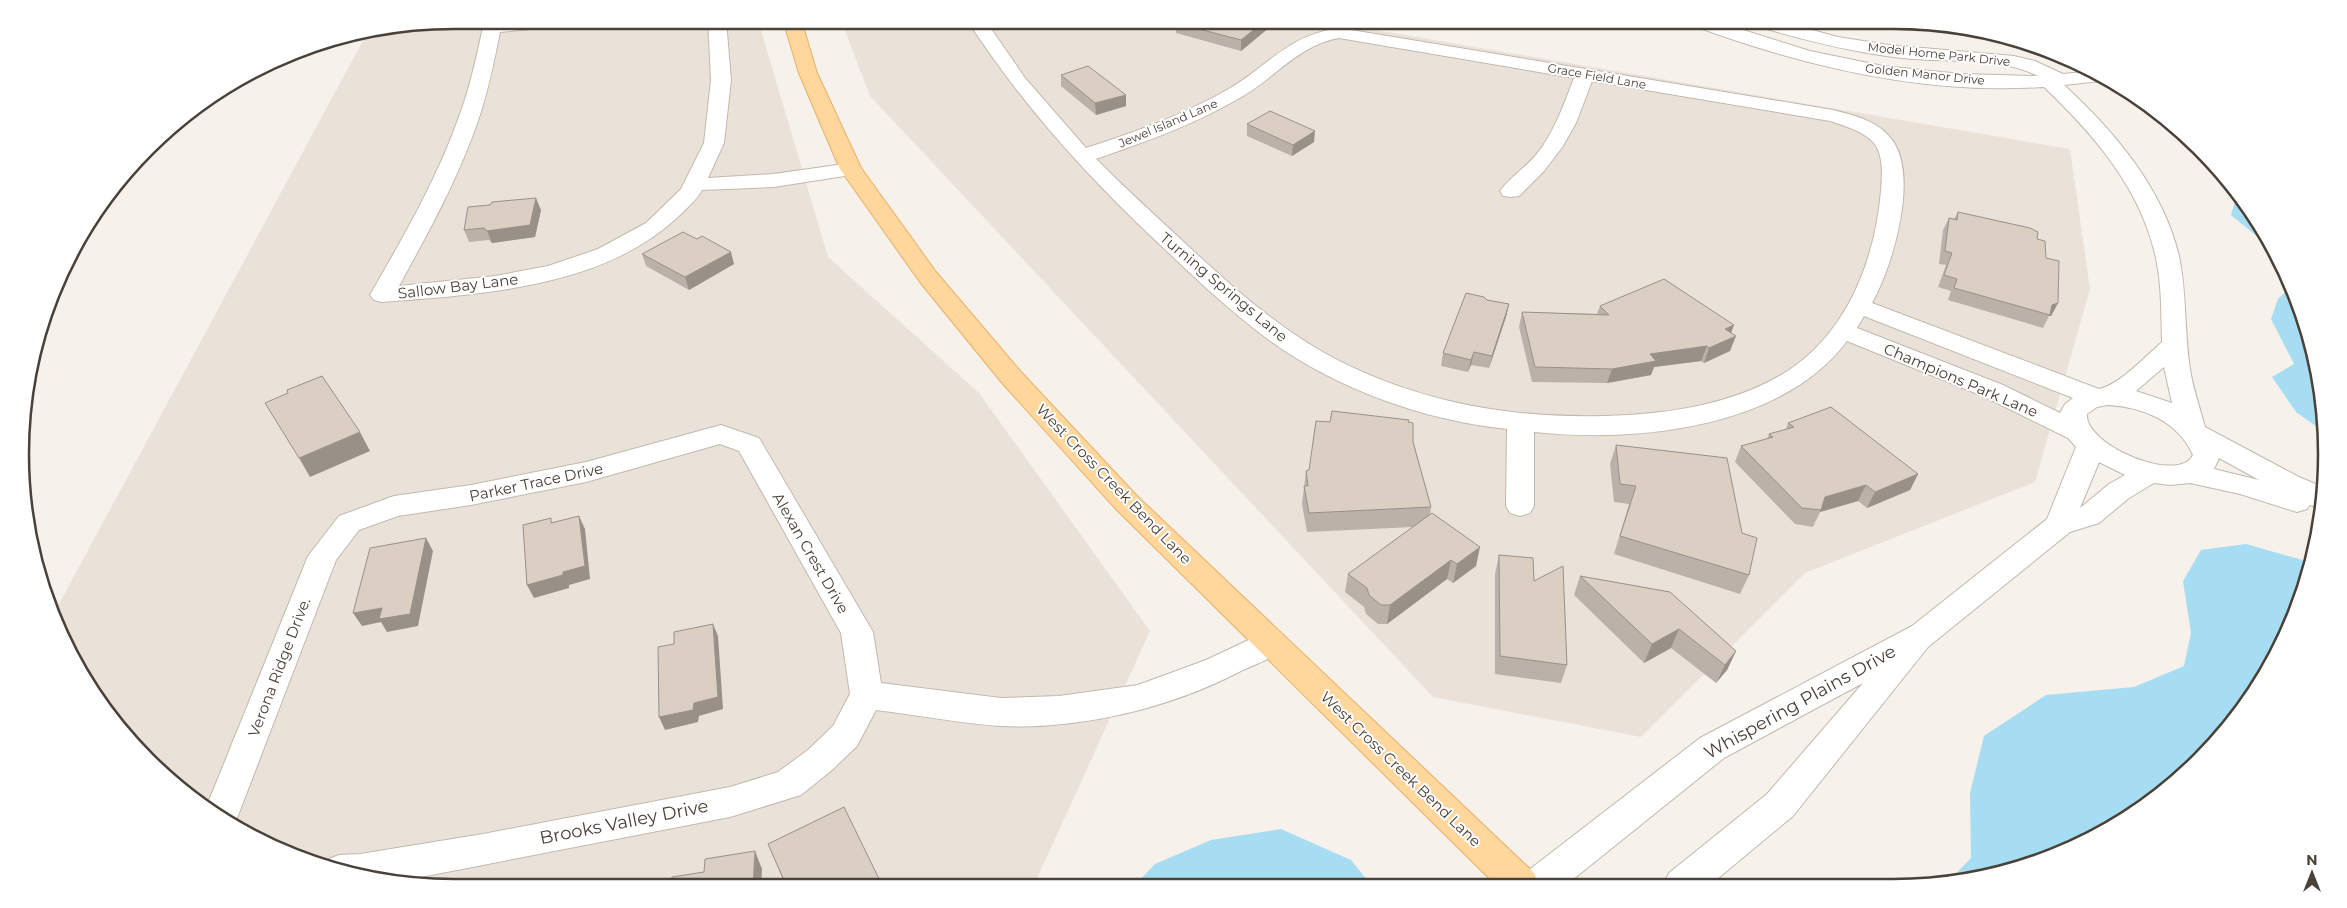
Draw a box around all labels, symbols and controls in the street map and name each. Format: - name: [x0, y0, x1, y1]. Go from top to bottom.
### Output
- street label: Model Home Park Drive: [1867, 39, 2011, 69]
- street label: Grace Field Lane: [1547, 60, 1647, 92]
- street label: Golden Manor Drive: [1864, 60, 1986, 88]
- street label: Jewel Island Lane: [1115, 95, 1220, 151]
- street label: Turning Springs Lane: [1156, 228, 1292, 346]
- street label: Sallow Bay Lane: [397, 269, 519, 303]
- street label: Champions Park Lane: [1881, 339, 2041, 421]
- street label: West Cross Creek Bend Lane: [1032, 400, 1196, 568]
- street label: Parker Trace Drive: [467, 459, 605, 505]
- street label: Alexan Crest Drive: [769, 489, 853, 617]
- street label: Verona Ridge Drive.: [244, 595, 314, 739]
- street label: Whispering Plains Drive: [1700, 640, 1900, 764]
- street label: West Cross Creek Bend Lane: [1317, 687, 1485, 851]
- street label: Brooks Valley Drive: [538, 795, 710, 849]
- north arrow: [2287, 848, 2337, 898]
- text: N: [2306, 851, 2318, 869]

